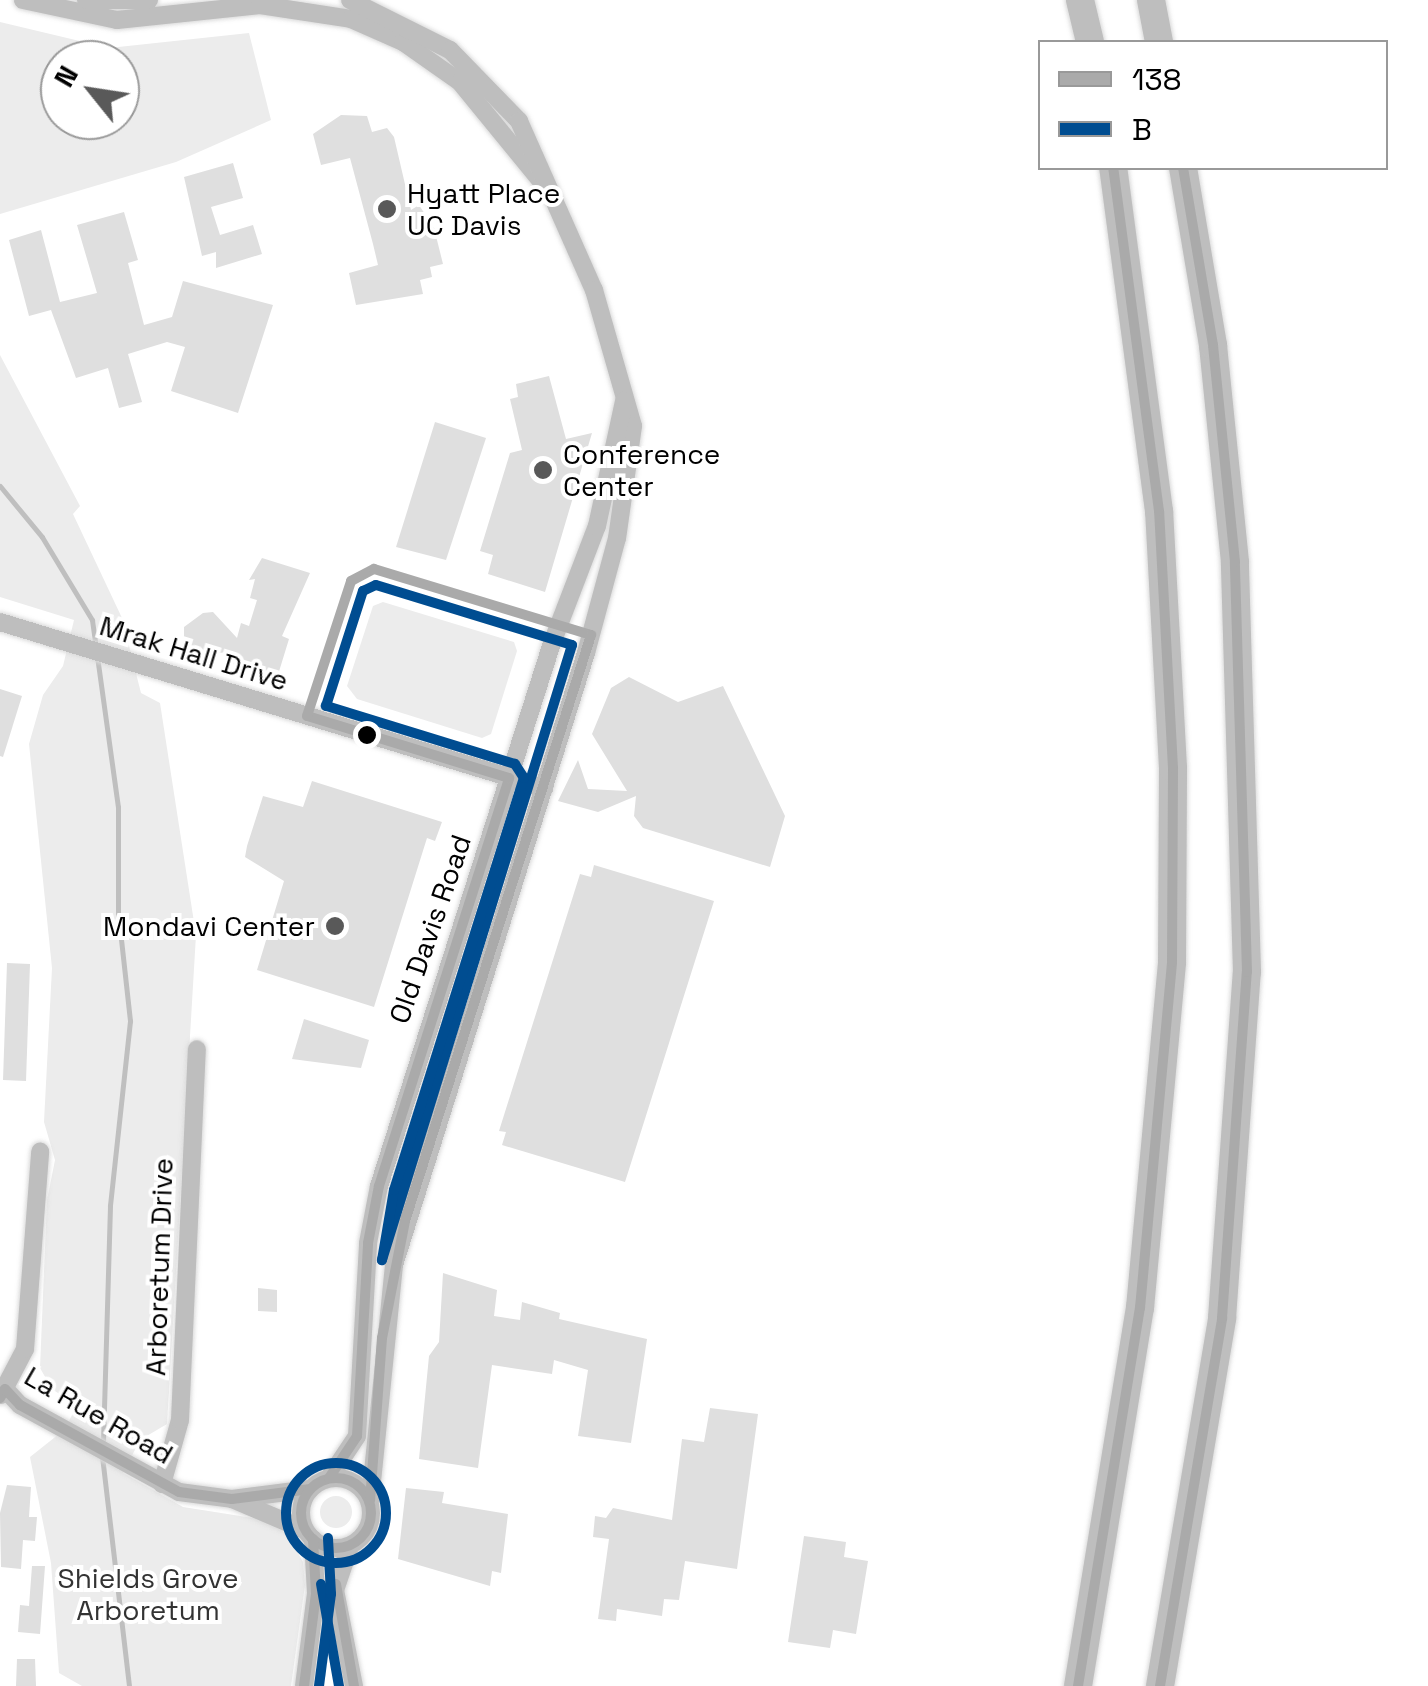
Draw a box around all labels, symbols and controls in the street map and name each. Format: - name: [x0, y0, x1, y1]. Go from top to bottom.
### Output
- north arrow: [40, 40, 140, 140]
- legend: [1038, 40, 1388, 170]
- text: N: [45, 59, 86, 93]
- text: 138: [1132, 60, 1181, 99]
- text: B: [1132, 110, 1152, 149]
- place label: Hyatt Place UC Davis: [407, 176, 560, 242]
- marker: Hyatt Place UC Davis: [376, 198, 398, 220]
- place label: Conference Center: [563, 437, 720, 503]
- marker: Conference Center: [532, 459, 554, 481]
- street label: Mrak Hall Drive: [96, 608, 292, 698]
- unlabelled marker: [357, 725, 377, 745]
- street label: Old Davis Road: [382, 830, 478, 1028]
- place label: Mondavi Center: [103, 909, 315, 943]
- marker: Mondavi Center: [324, 915, 346, 937]
- street label: Arboretum Drive: [138, 1157, 180, 1377]
- street label: La Rue Road: [19, 1359, 179, 1471]
- park label: Shields Grove Arboretum: [58, 1561, 238, 1627]

